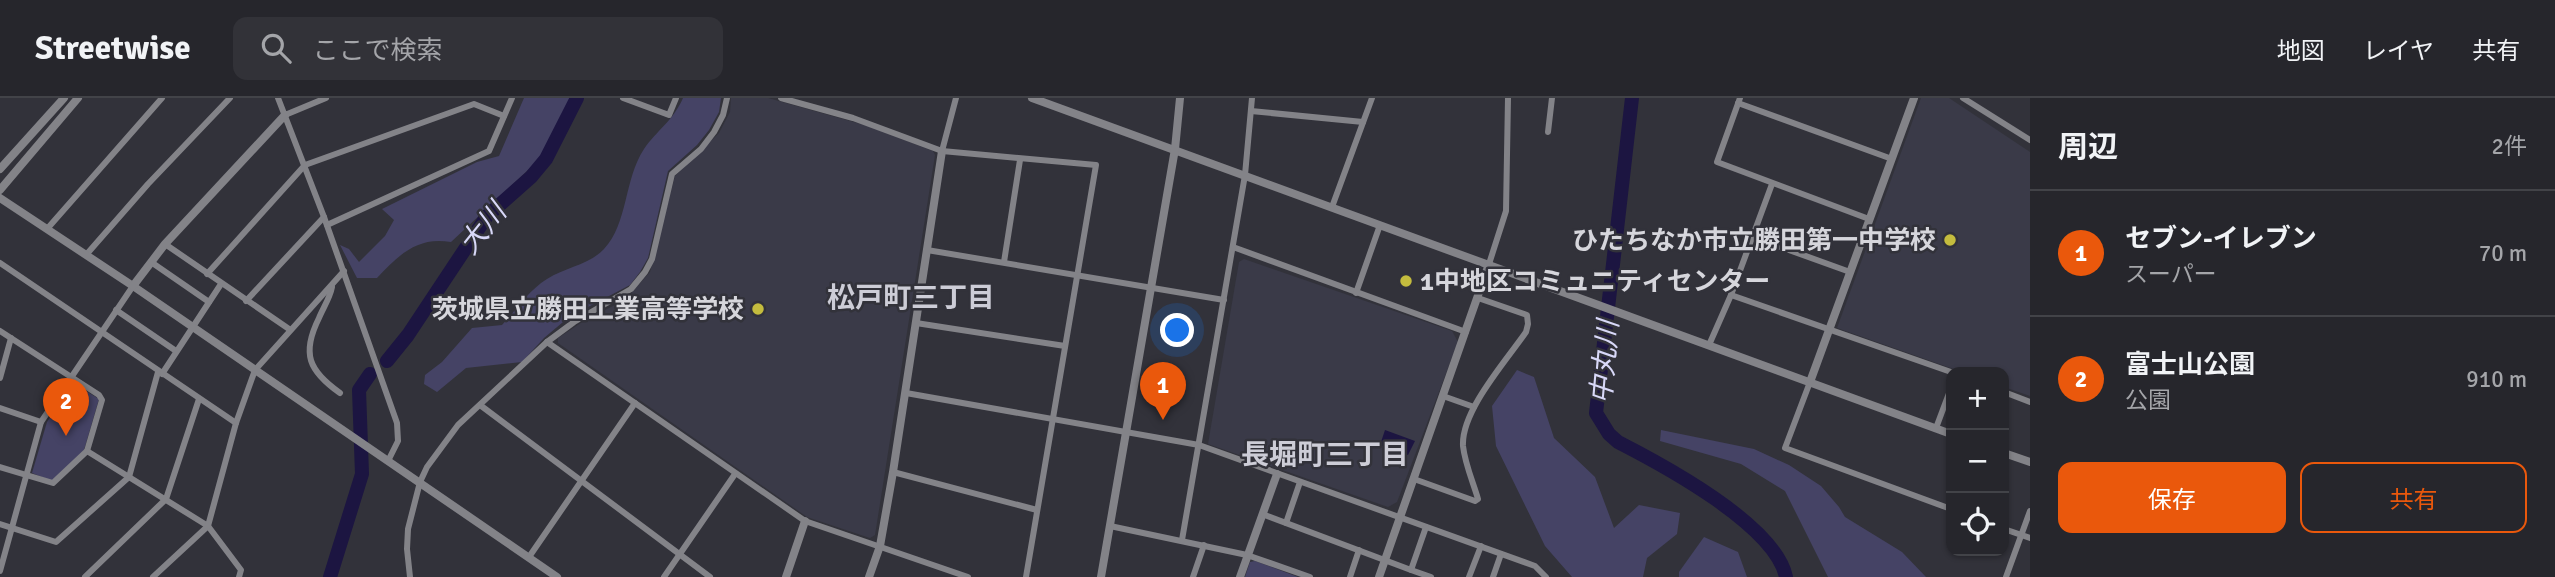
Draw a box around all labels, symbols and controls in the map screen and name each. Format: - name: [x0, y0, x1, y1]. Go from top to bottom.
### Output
- search box: [233, 17, 723, 80]
- text: Streetwise: [35, 28, 191, 69]
- icon: search: [257, 29, 295, 67]
- text: ここで検索: [313, 35, 443, 67]
- text: 地図: [2277, 36, 2325, 66]
- text: レイヤ: [2363, 36, 2434, 66]
- text: 共有: [2472, 36, 2520, 66]
- text: 周辺: [2058, 129, 2118, 166]
- text: 2件: [2492, 132, 2527, 161]
- water label: 大川: [452, 194, 515, 261]
- text: セブン-イレブン: [2125, 223, 2317, 255]
- place label: ひたちなか市立勝田第一中学校: [1572, 225, 1936, 257]
- marker: ひたちなか市立勝田第一中学校: [1942, 232, 1958, 248]
- text: 1: [2075, 239, 2087, 268]
- text: 70 m: [2479, 239, 2527, 268]
- text: スーパー: [2125, 260, 2217, 289]
- place label: 1中地区コミュニティセンター: [1420, 266, 1770, 298]
- marker: 1中地区コミュニティセンター: [1398, 273, 1414, 289]
- district label: 松戸町三丁目: [827, 281, 995, 315]
- place label: 茨城県立勝田工業高等学校: [432, 294, 744, 326]
- marker: 茨城県立勝田工業高等学校: [750, 301, 766, 317]
- your location: [1160, 313, 1194, 347]
- water label: 中丸川: [1584, 316, 1626, 405]
- text: 富士山公園: [2125, 349, 2255, 381]
- pin: 1: [1140, 362, 1186, 420]
- text: 2: [2075, 365, 2087, 394]
- text: 910 m: [2466, 365, 2527, 394]
- map controls: [1946, 367, 2009, 556]
- button: +: [1946, 367, 2009, 430]
- pin: 2: [43, 378, 89, 436]
- text: 公園: [2125, 386, 2171, 415]
- button: −: [1946, 430, 2009, 493]
- district label: 長堀町三丁目: [1241, 438, 1409, 472]
- button: 保存: [2058, 462, 2286, 533]
- button: 共有: [2300, 462, 2527, 533]
- button: locate: [1946, 493, 2009, 556]

